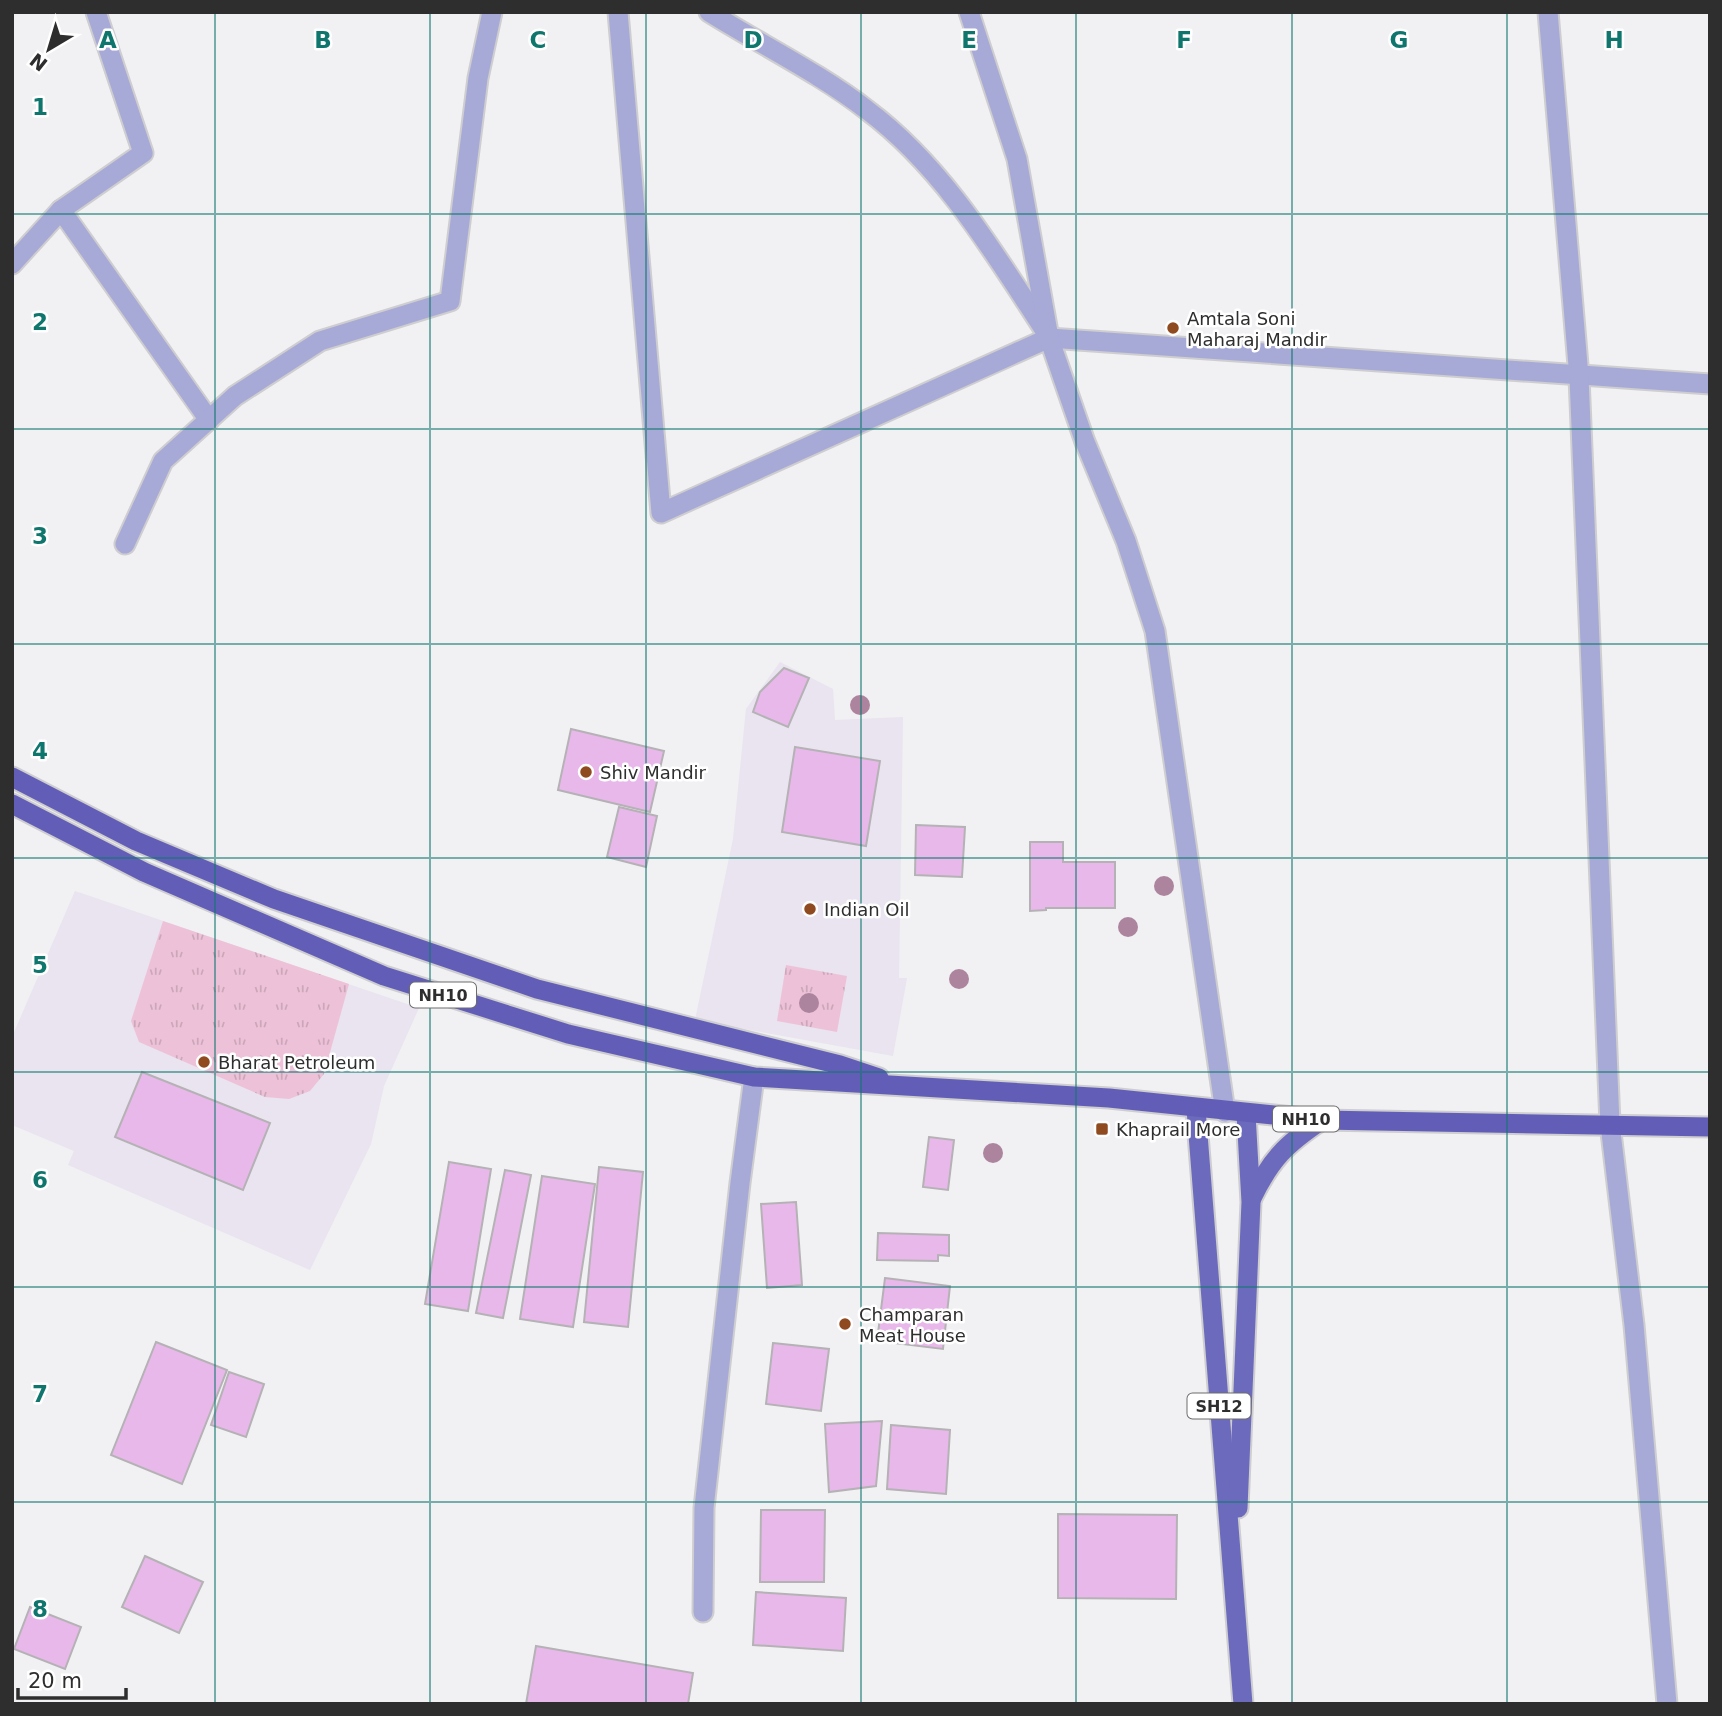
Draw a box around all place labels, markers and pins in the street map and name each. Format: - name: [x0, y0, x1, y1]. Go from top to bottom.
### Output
- place label: Amtala Soni Maharaj Mandir: [1187, 308, 1328, 350]
- marker: Amtala Soni Maharaj Mandir: [1165, 320, 1181, 336]
- place label: Shiv Mandir: [600, 762, 707, 783]
- marker: Shiv Mandir: [578, 764, 594, 780]
- place label: Indian Oil: [824, 899, 909, 920]
- marker: Indian Oil: [802, 901, 818, 917]
- place label: Bharat Petroleum: [218, 1052, 375, 1073]
- marker: Bharat Petroleum: [196, 1054, 212, 1070]
- place label: Khaprail More: [1116, 1119, 1240, 1140]
- marker: Khaprail More: [1094, 1121, 1110, 1137]
- place label: Champaran Meat House: [859, 1304, 966, 1346]
- marker: Champaran Meat House: [837, 1316, 853, 1332]

